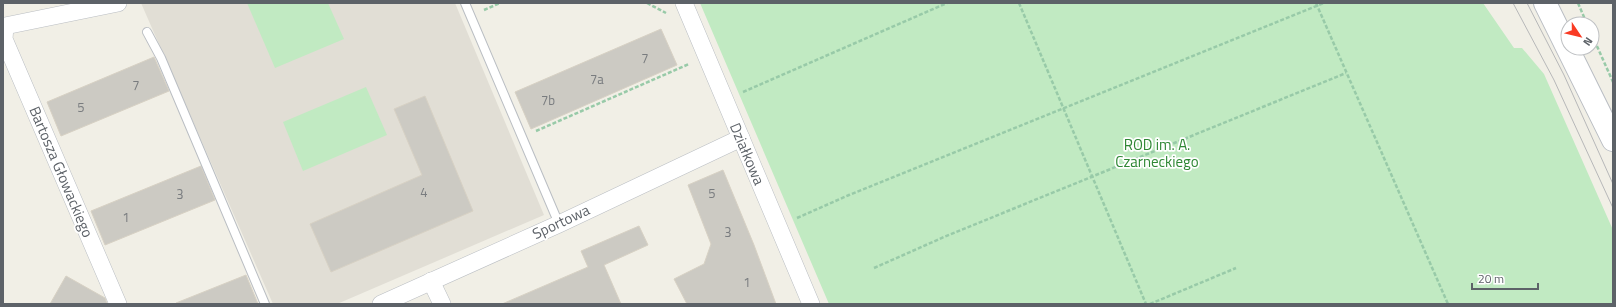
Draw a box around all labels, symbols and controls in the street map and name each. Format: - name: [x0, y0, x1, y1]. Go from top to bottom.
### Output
- north arrow: [1560, 16, 1600, 56]
- text: N: [1579, 34, 1597, 49]
- house number: 7: [641, 48, 649, 68]
- house number: 7a: [590, 69, 604, 89]
- house number: 7: [132, 75, 140, 95]
- house number: 7b: [541, 90, 555, 110]
- house number: 5: [77, 97, 85, 117]
- street label: Bartosza Głowackiego: [23, 103, 100, 241]
- street label: Działkowa: [724, 119, 771, 189]
- park label: ROD im. A. Czarneckiego: [1115, 133, 1199, 173]
- house number: 4: [420, 182, 428, 202]
- house number: 5: [708, 183, 716, 203]
- house number: 3: [176, 184, 184, 204]
- street label: Sportowa: [528, 198, 594, 245]
- house number: 1: [122, 207, 130, 227]
- house number: 3: [724, 222, 732, 242]
- scale bar: [1472, 265, 1538, 291]
- text: 20 m: [1478, 269, 1504, 288]
- house number: 1: [743, 272, 751, 292]

